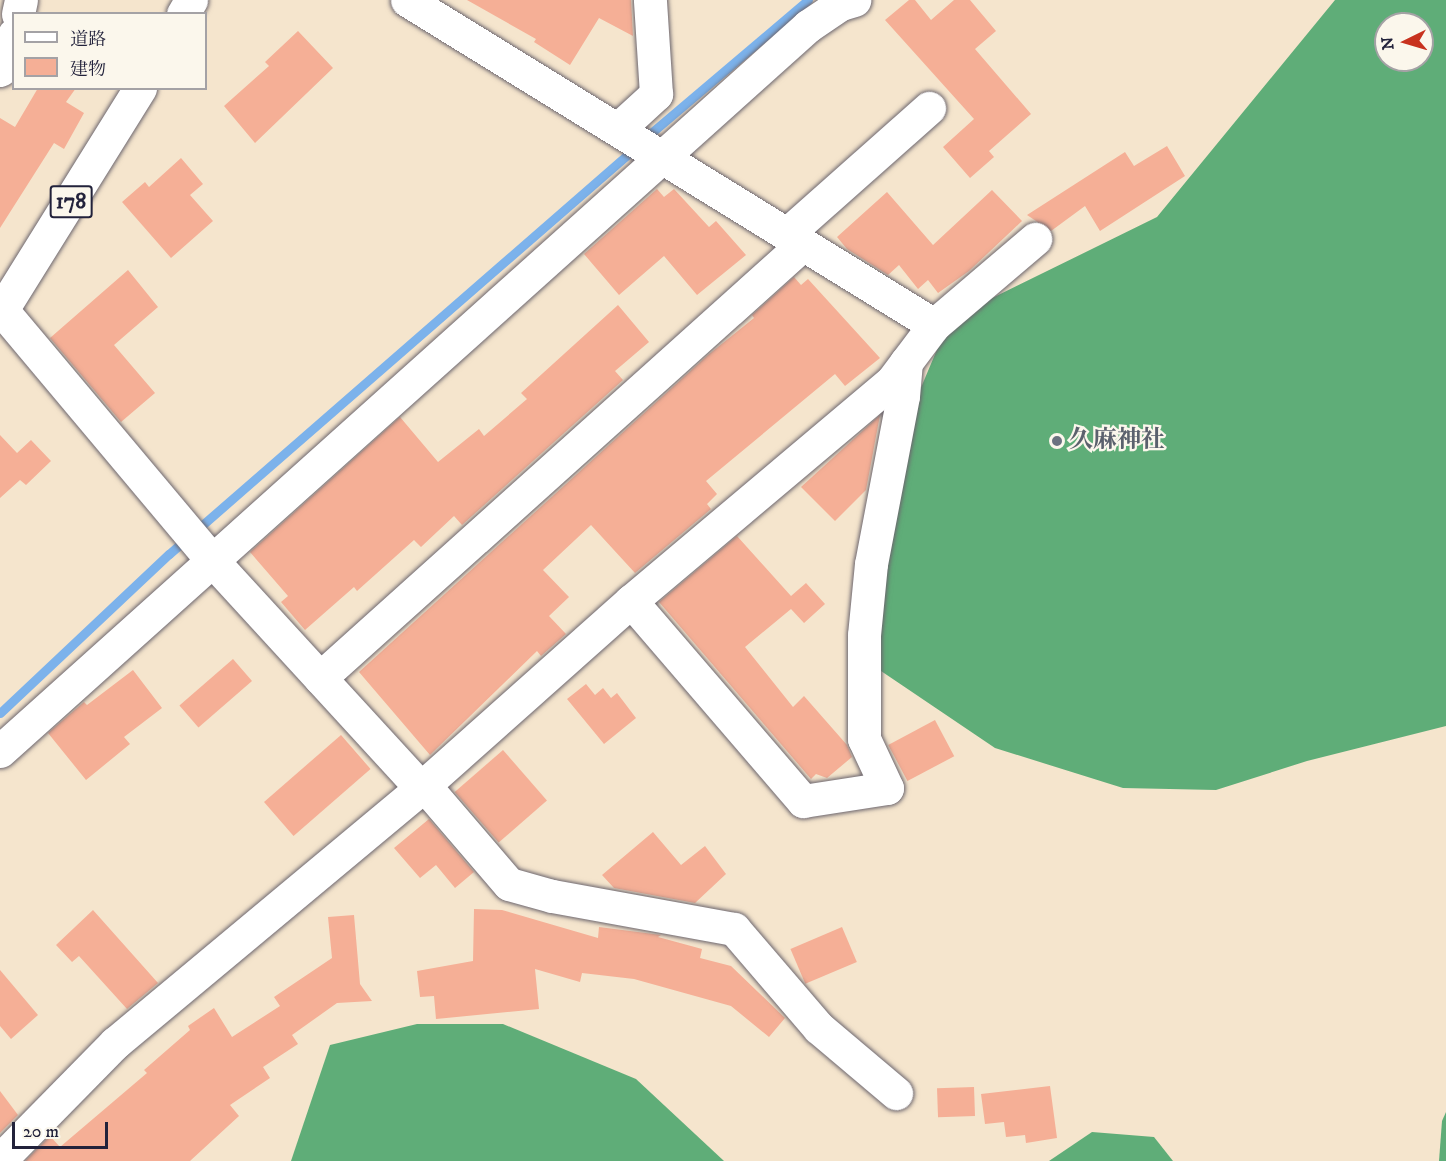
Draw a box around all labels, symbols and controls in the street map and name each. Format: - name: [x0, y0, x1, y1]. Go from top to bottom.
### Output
- legend: [12, 12, 207, 90]
- north arrow: [1374, 12, 1434, 72]
- text: 道路: [70, 29, 106, 51]
- text: N: [1378, 36, 1399, 51]
- text: 建物: [70, 59, 106, 81]
- road number: 178: [48, 183, 94, 221]
- place label: 久麻神社: [1069, 427, 1165, 455]
- marker: 久麻神社: [1050, 434, 1064, 448]
- scale bar: [15, 1110, 111, 1148]
- text: 20 m: [23, 1121, 59, 1143]

